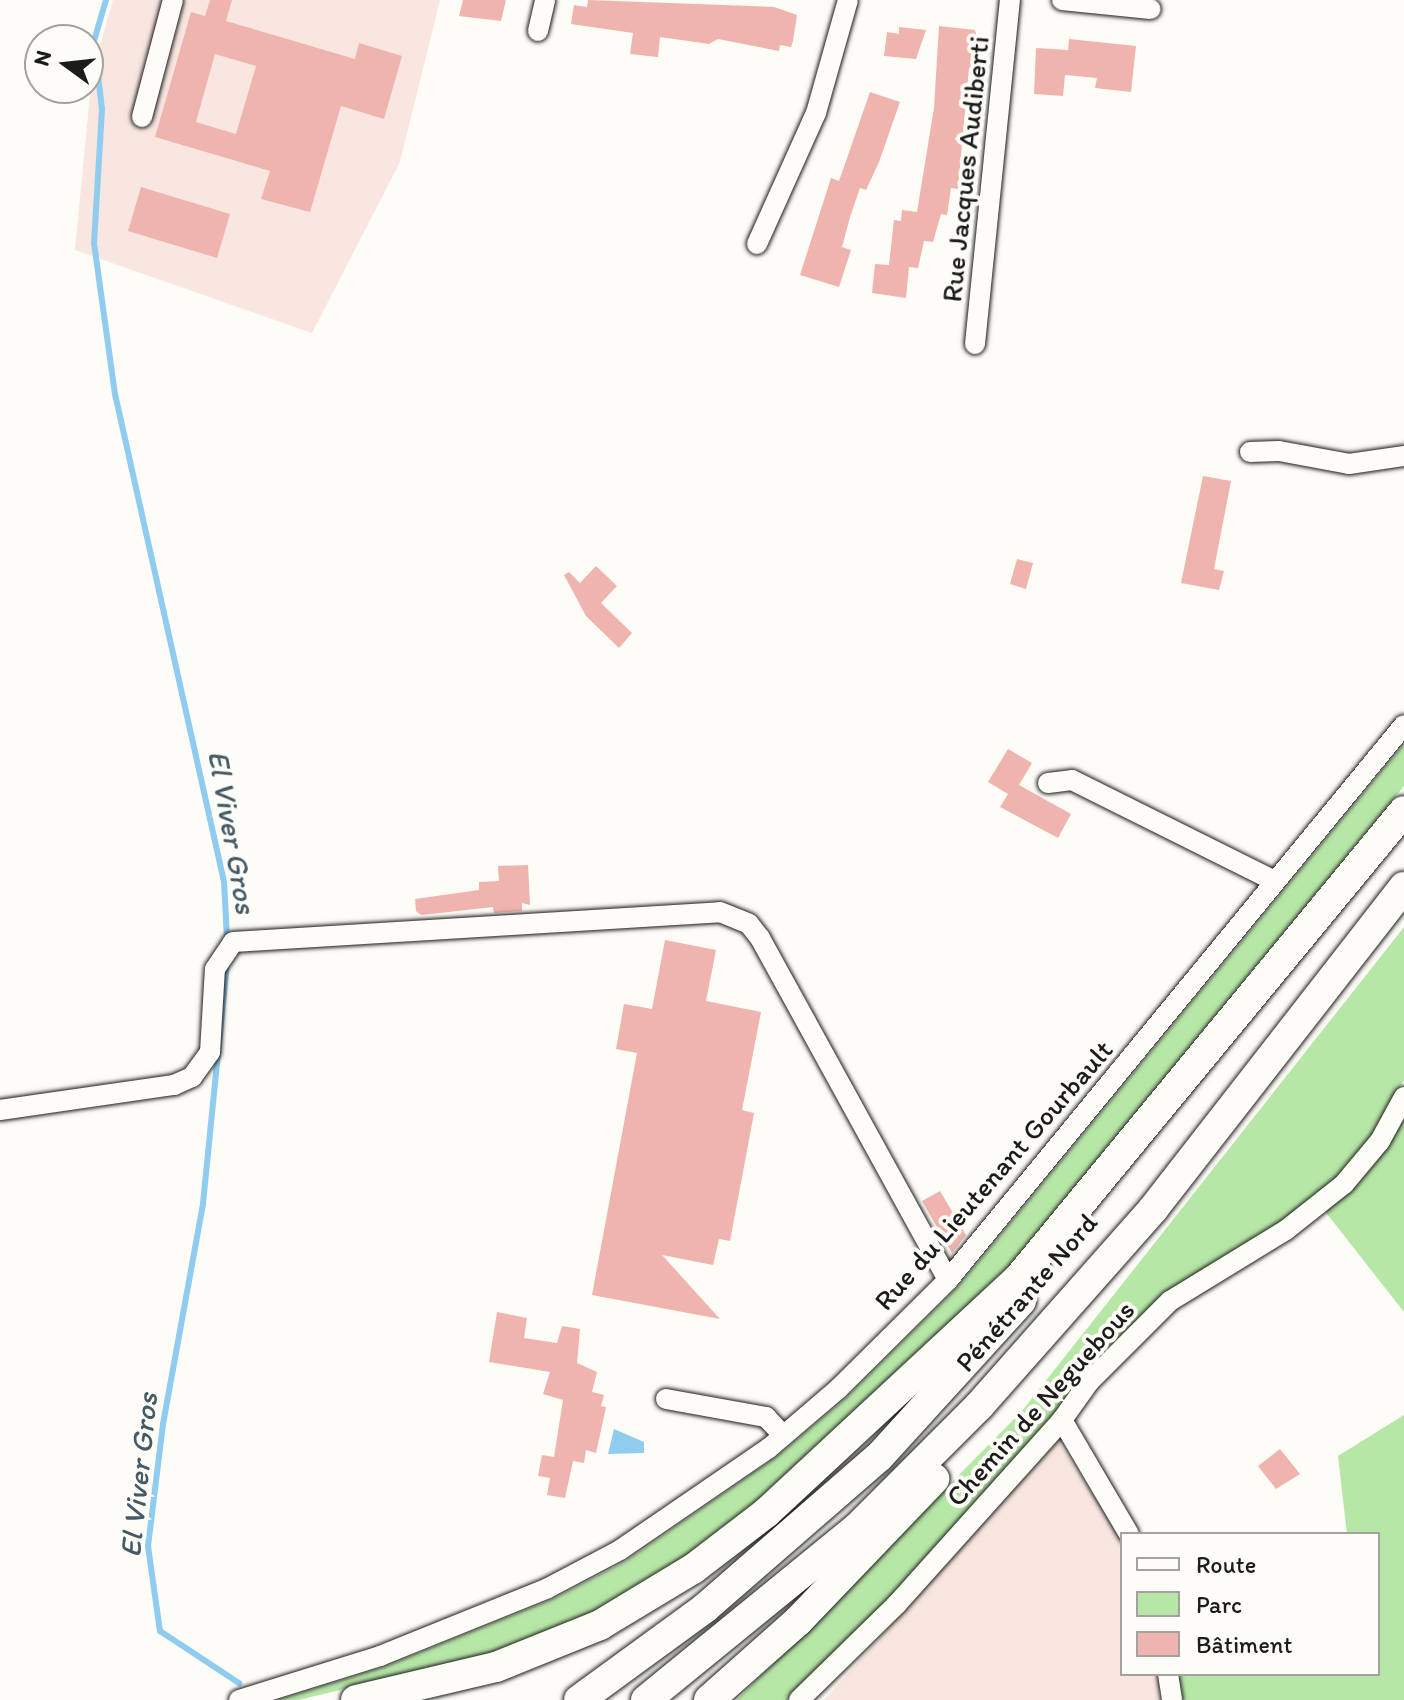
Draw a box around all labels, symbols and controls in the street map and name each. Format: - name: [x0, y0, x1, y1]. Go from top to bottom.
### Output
- north arrow: [24, 24, 104, 104]
- street label: Rue Jacques Audiberti: [934, 34, 996, 304]
- text: N: [27, 48, 57, 69]
- water label: El Viver Gros: [200, 748, 264, 916]
- street label: Rue du Lieutenant Gourbault: [866, 1033, 1120, 1317]
- street label: Pénétrante Nord: [948, 1206, 1104, 1378]
- street label: Chemin de Neguebous: [939, 1293, 1141, 1513]
- water label: El Viver Gros: [112, 1391, 166, 1559]
- legend: [1120, 1532, 1380, 1676]
- text: Route: [1196, 1550, 1256, 1579]
- text: Parc: [1196, 1590, 1242, 1619]
- text: Bâtiment: [1196, 1630, 1292, 1659]

